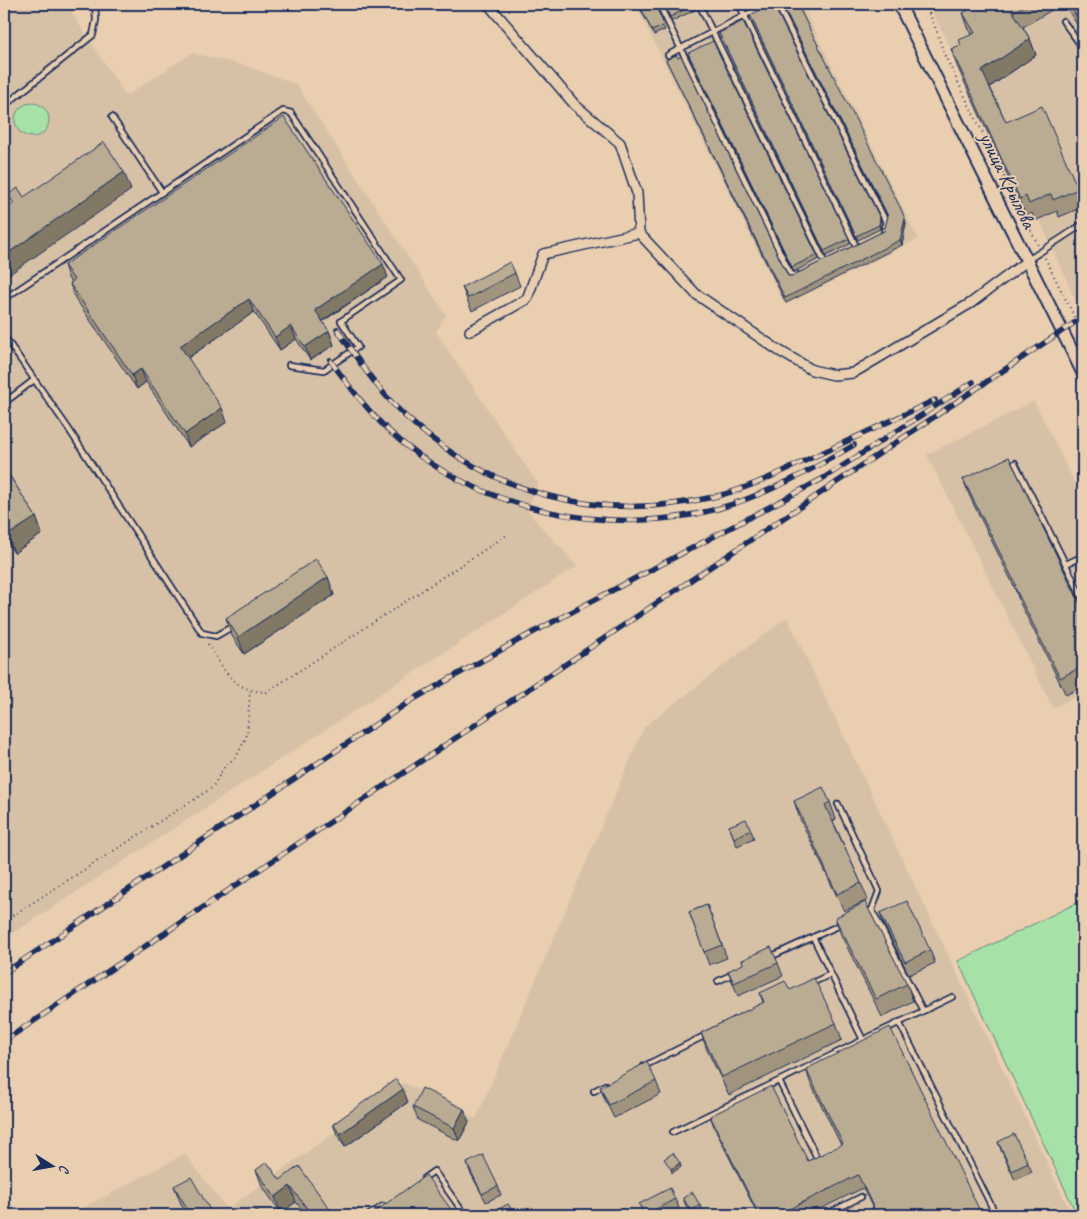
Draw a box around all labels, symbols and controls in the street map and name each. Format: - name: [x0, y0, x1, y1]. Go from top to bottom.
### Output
- street label: улица Крылова: [973, 126, 1043, 234]
- north arrow: [28, 1142, 78, 1192]
- text: С: [55, 1163, 73, 1175]

